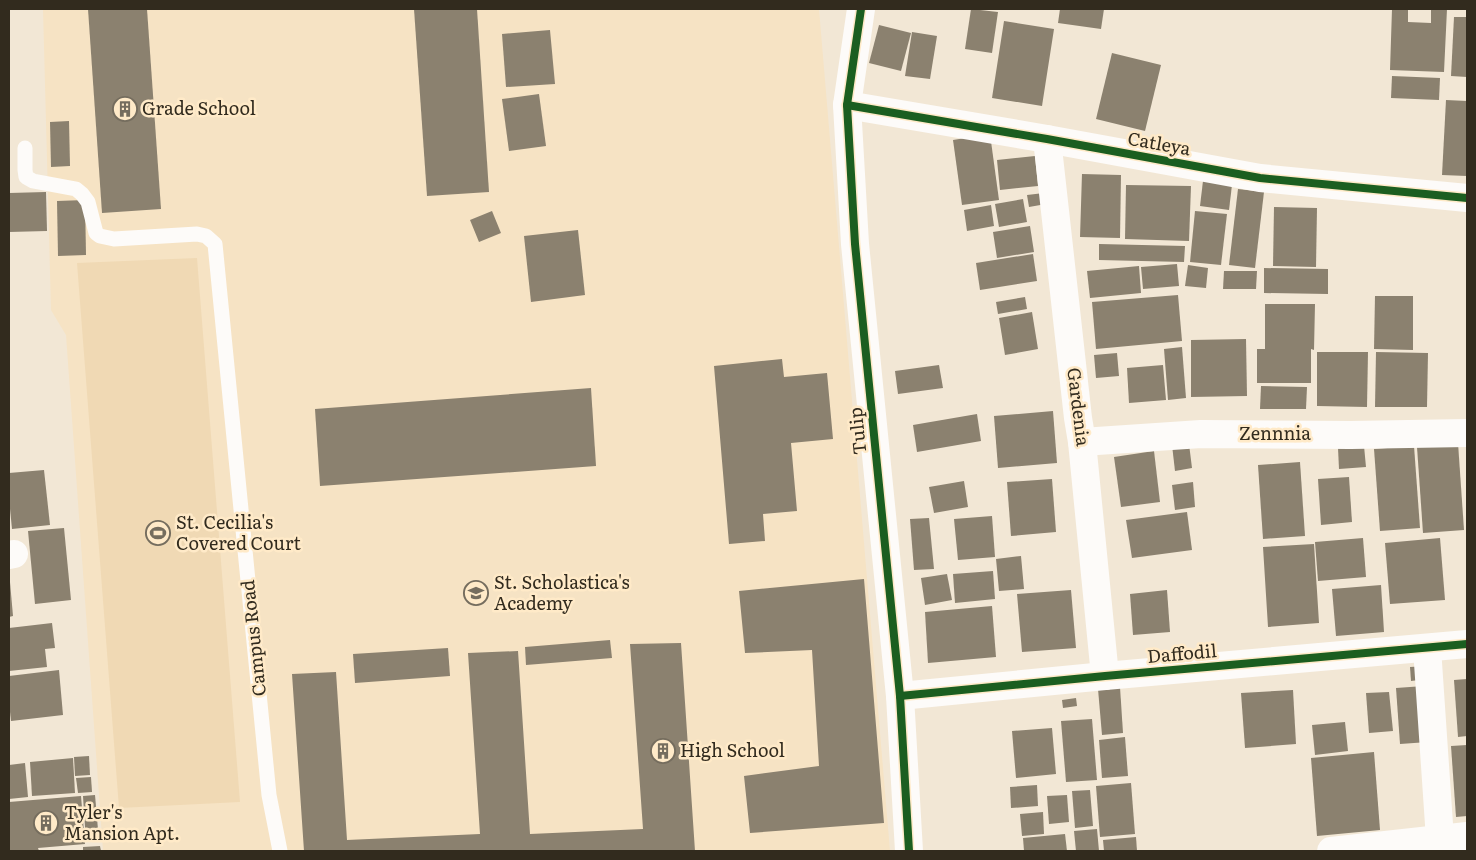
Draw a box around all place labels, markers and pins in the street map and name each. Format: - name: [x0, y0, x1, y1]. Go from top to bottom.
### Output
- place label: Grade School: [142, 94, 256, 121]
- building icon: Grade School: [112, 96, 138, 122]
- place label: St. Cecilia's Covered Court: [176, 508, 301, 556]
- sports icon: St. Cecilia's Covered Court: [145, 520, 171, 546]
- place label: St. Scholastica's Academy: [494, 568, 630, 616]
- school or university icon: St. Scholastica's Academy: [463, 580, 489, 606]
- place label: High School: [680, 736, 785, 763]
- building icon: High School: [650, 738, 676, 764]
- place label: Tyler's Mansion Apt.: [64, 798, 180, 846]
- building icon: Tyler's Mansion Apt.: [33, 810, 59, 836]

